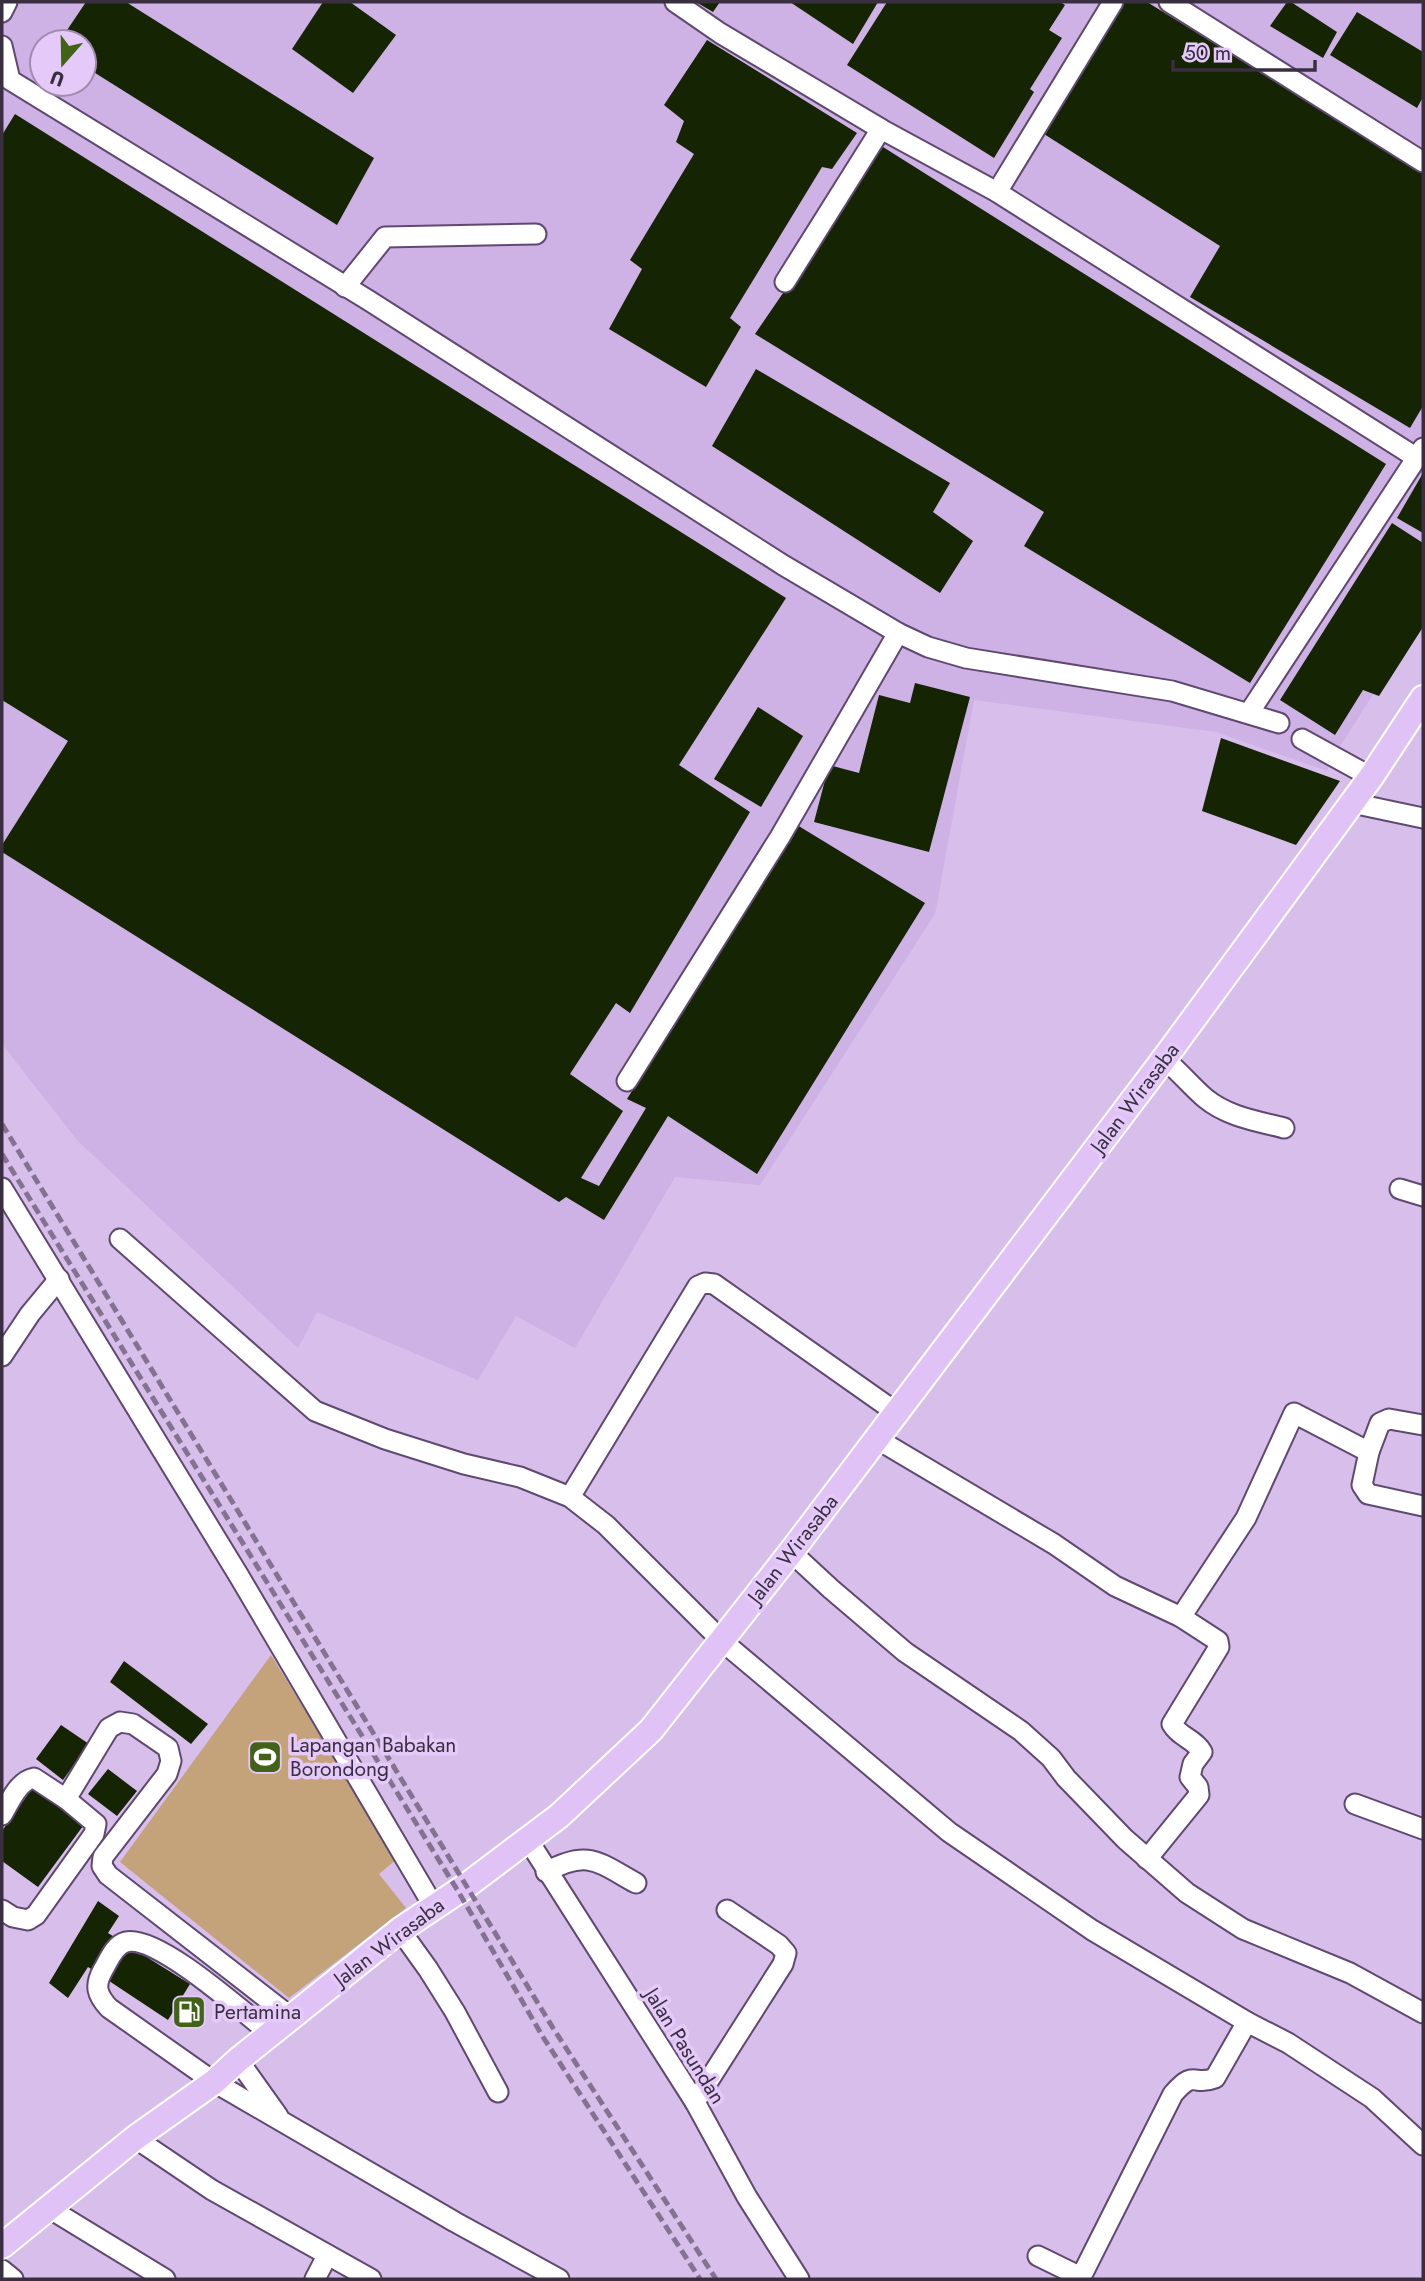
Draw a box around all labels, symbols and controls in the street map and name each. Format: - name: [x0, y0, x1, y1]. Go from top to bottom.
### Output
- north arrow: [28, 28, 98, 98]
- scale bar: [1173, 28, 1315, 72]
- text: 50 m: [1184, 38, 1231, 68]
- text: U: [46, 64, 68, 93]
- street label: Jalan Wirasaba: [1082, 1036, 1187, 1162]
- street label: Jalan Wirasaba: [739, 1488, 845, 1612]
- place label: Lapangan Babakan Borondong: [290, 1730, 456, 1784]
- sports icon: Lapangan Babakan Borondong: [246, 1738, 284, 1776]
- street label: Jalan Wirasaba: [325, 1890, 451, 1995]
- street label: Jalan Pasundan: [636, 1980, 733, 2110]
- fuel station icon: Pertamina: [170, 1993, 208, 2031]
- place label: Pertamina: [214, 1997, 301, 2027]

